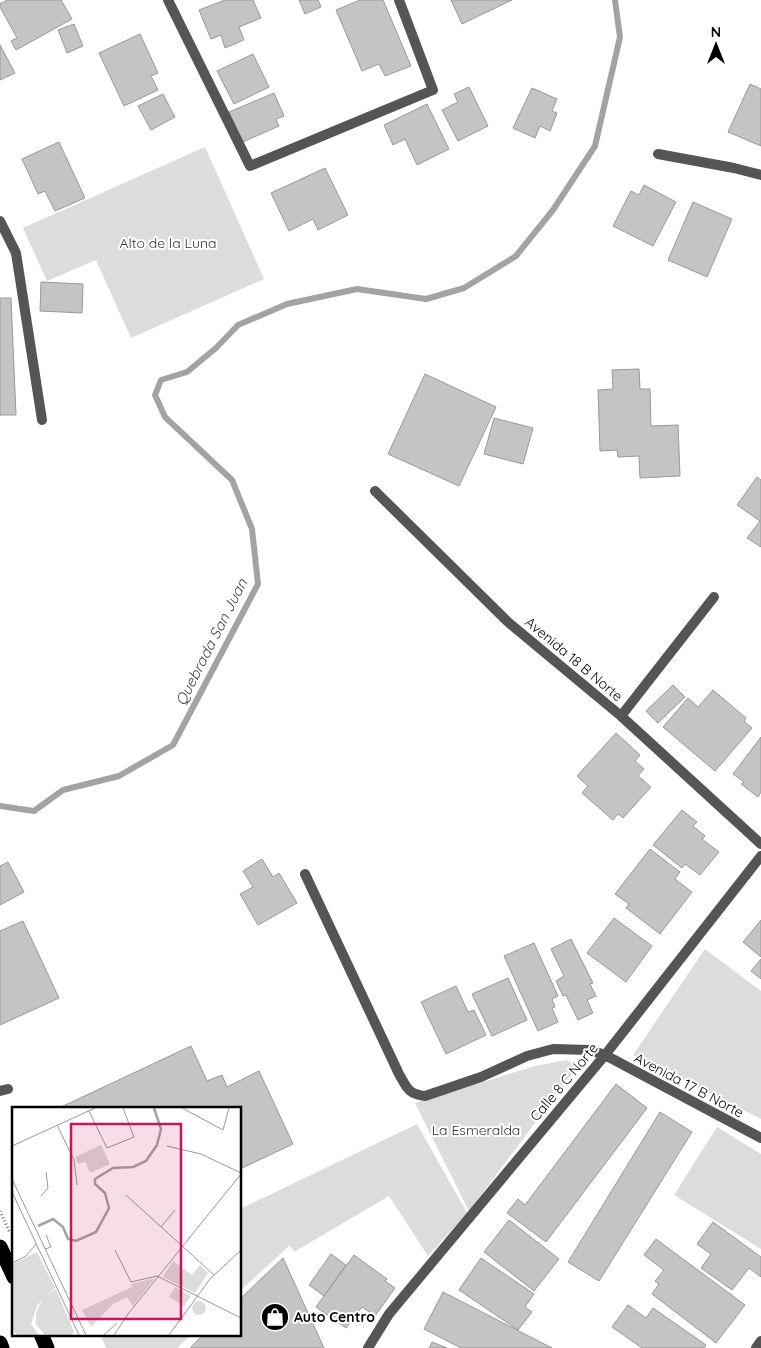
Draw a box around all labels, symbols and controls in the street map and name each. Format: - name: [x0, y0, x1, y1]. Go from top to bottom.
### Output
- north arrow: [691, 20, 741, 70]
- text: N: [711, 23, 721, 41]
- park label: Alto de la Luna: [120, 234, 216, 252]
- water label: Quebrada San Juan: [171, 575, 251, 709]
- street label: Avenida 18 B Norte: [522, 613, 627, 705]
- street label: Calle 8 C Norte: [526, 1039, 602, 1125]
- street label: Avenida 17 B Norte: [631, 1049, 747, 1122]
- inset map: [12, 1107, 241, 1336]
- park label: La Esmeralda: [432, 1121, 520, 1139]
- shop icon: Auto Centro: [260, 1302, 290, 1332]
- place label: Auto Centro: [294, 1308, 375, 1326]

